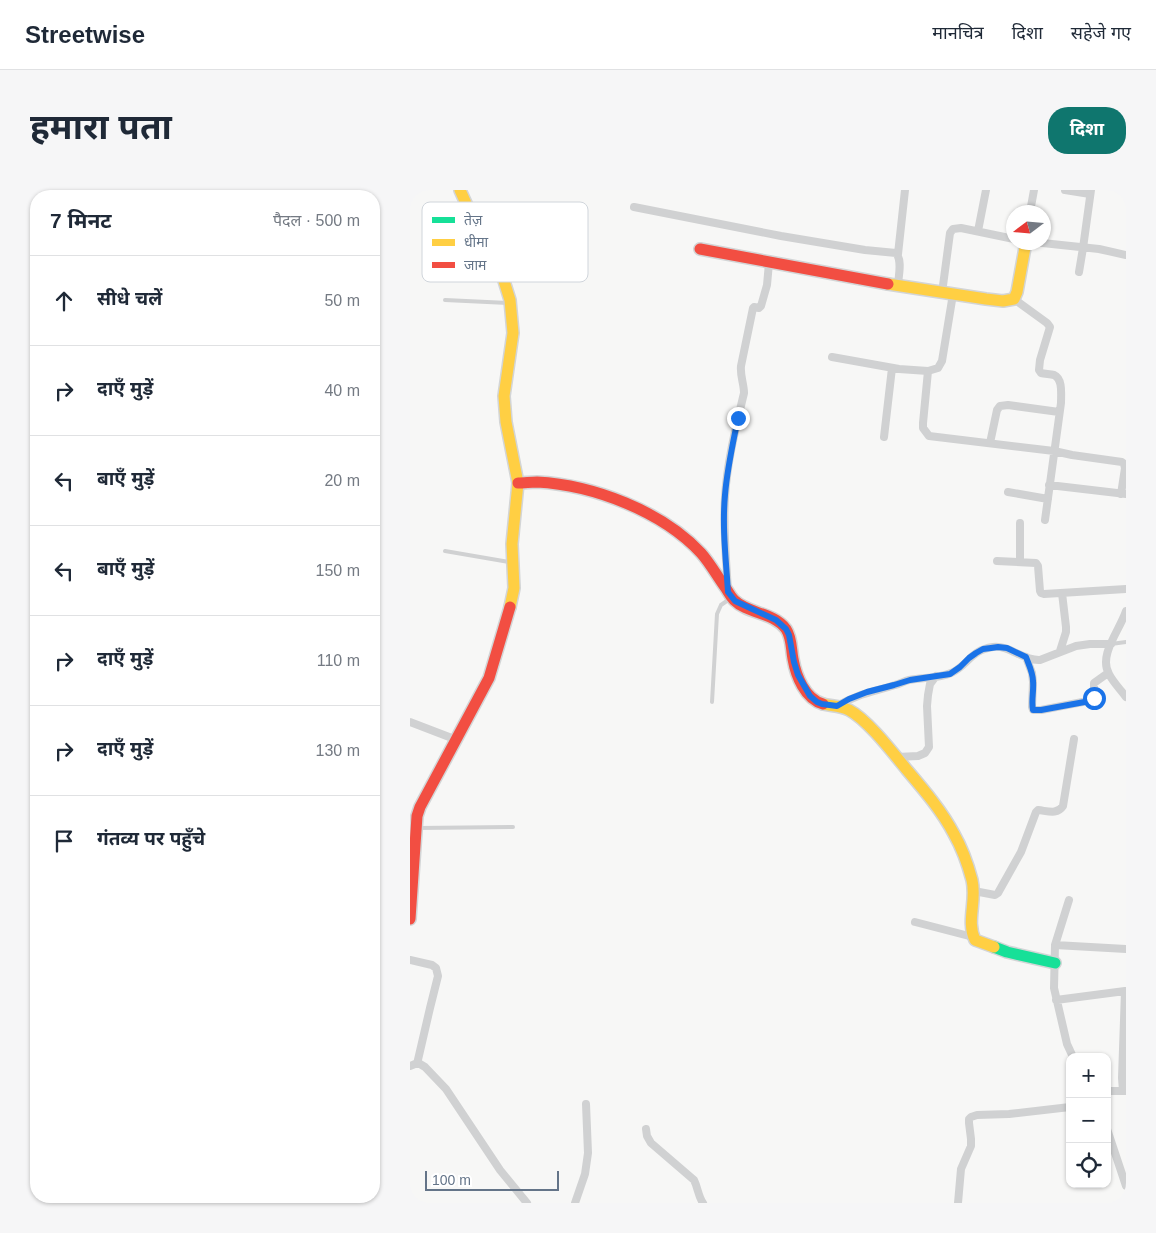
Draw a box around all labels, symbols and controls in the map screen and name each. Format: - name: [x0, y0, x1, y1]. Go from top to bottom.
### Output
- text: Streetwise: [25, 21, 145, 48]
- text: मानचित्र: [932, 23, 984, 43]
- text: दिशा: [1012, 23, 1043, 43]
- text: सहेजे गए: [1071, 23, 1131, 43]
- text: हमारा पता: [30, 107, 172, 146]
- button: दिशा: [1048, 107, 1126, 154]
- legend: [422, 202, 588, 282]
- north arrow: [1006, 205, 1051, 250]
- text: 7 मिनट: [50, 209, 112, 232]
- text: तेज़: [464, 211, 483, 228]
- text: पैदल · 500 m: [273, 212, 360, 229]
- text: धीमा: [464, 234, 489, 250]
- text: जाम: [464, 257, 487, 273]
- icon: ahead: [50, 287, 78, 315]
- text: सीधे चलें: [97, 288, 162, 309]
- text: 50 m: [324, 292, 360, 309]
- icon: right: [50, 377, 78, 405]
- text: दाएँ मुड़ें: [97, 378, 153, 399]
- text: 40 m: [324, 382, 360, 399]
- route end: [727, 407, 750, 430]
- icon: left: [50, 467, 78, 495]
- text: बाएँ मुड़ें: [97, 468, 154, 489]
- text: 20 m: [324, 472, 360, 489]
- icon: left: [50, 557, 78, 585]
- text: बाएँ मुड़ें: [97, 558, 154, 579]
- text: 150 m: [316, 562, 360, 579]
- icon: right: [50, 647, 78, 675]
- text: दाएँ मुड़ें: [97, 648, 153, 669]
- text: 110 m: [317, 652, 360, 669]
- route start: [1083, 687, 1106, 710]
- icon: right: [50, 737, 78, 765]
- text: दाएँ मुड़ें: [97, 738, 153, 759]
- text: 130 m: [316, 742, 360, 759]
- icon: arrive: [50, 827, 78, 855]
- text: गंतव्य पर पहुँचे: [97, 828, 205, 849]
- map controls: [1066, 1053, 1111, 1188]
- button: +: [1066, 1053, 1111, 1098]
- button: −: [1066, 1098, 1111, 1143]
- button: locate: [1066, 1143, 1111, 1188]
- scale bar: [425, 1168, 559, 1191]
- text: 100 m: [432, 1172, 471, 1188]

